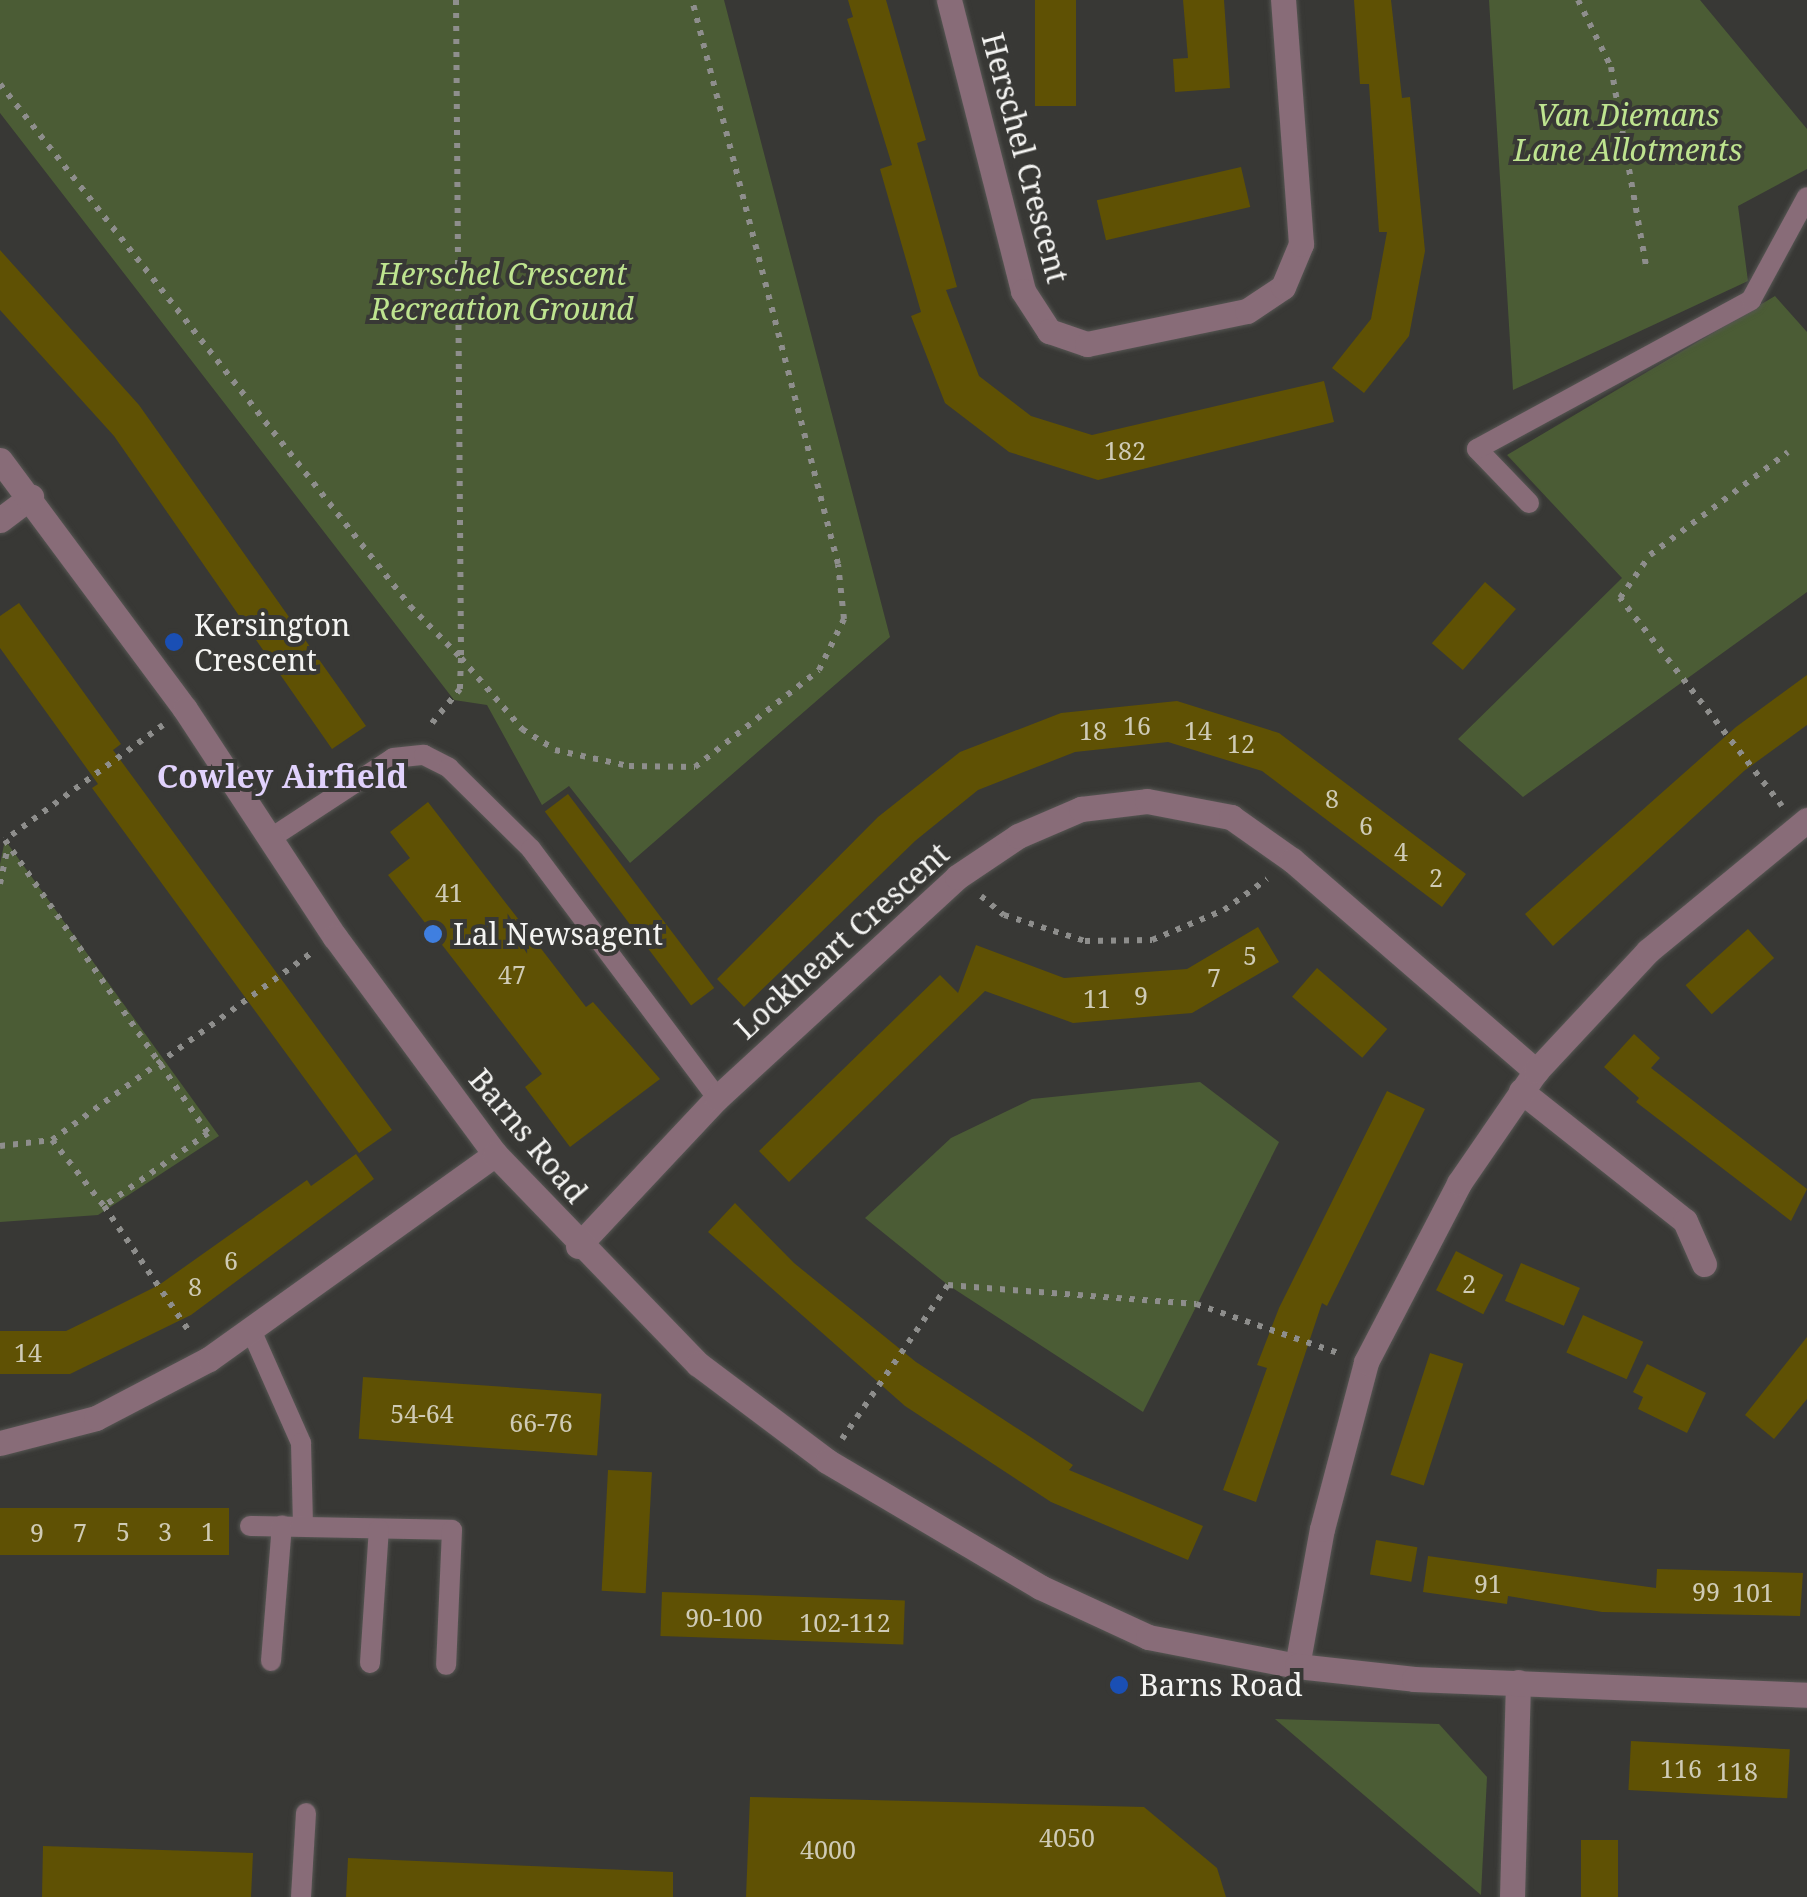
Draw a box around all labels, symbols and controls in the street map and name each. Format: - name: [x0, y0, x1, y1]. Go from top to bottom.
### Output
- street label: Herschel Crescent: [974, 29, 1076, 287]
- park label: Van Diemans Lane Allotments: [1514, 97, 1742, 168]
- park label: Herschel Crescent Recreation Ground: [370, 256, 634, 326]
- house number: 182: [1104, 435, 1146, 465]
- place label: Kersington Crescent: [194, 607, 350, 678]
- marker: Kersington Crescent: [163, 631, 185, 653]
- house number: 16: [1123, 710, 1151, 740]
- house number: 18: [1079, 715, 1107, 745]
- house number: 14: [1184, 715, 1212, 745]
- house number: 12: [1227, 728, 1255, 758]
- district label: Cowley Airfield: [157, 757, 407, 795]
- house number: 8: [1325, 783, 1339, 813]
- house number: 6: [1359, 810, 1373, 840]
- street label: Lockheart Crescent: [728, 835, 956, 1047]
- house number: 4: [1394, 836, 1408, 866]
- house number: 2: [1429, 862, 1443, 892]
- house number: 41: [435, 877, 463, 907]
- place label: Lal Newsagent: [453, 916, 663, 952]
- marker: Lal Newsagent: [422, 923, 444, 945]
- house number: 5: [1243, 940, 1257, 970]
- house number: 47: [498, 959, 526, 989]
- house number: 7: [1207, 962, 1221, 992]
- house number: 9: [1134, 980, 1148, 1010]
- house number: 11: [1083, 983, 1111, 1013]
- street label: Barns Road: [462, 1062, 594, 1210]
- house number: 6: [224, 1245, 238, 1275]
- house number: 2: [1462, 1268, 1476, 1298]
- house number: 8: [188, 1271, 202, 1301]
- house number: 14: [14, 1337, 42, 1367]
- house number: 54-64: [390, 1398, 454, 1428]
- house number: 66-76: [509, 1407, 573, 1437]
- house number: 5: [116, 1516, 130, 1546]
- house number: 3: [158, 1516, 172, 1546]
- house number: 1: [201, 1516, 215, 1546]
- house number: 9: [30, 1517, 44, 1547]
- house number: 7: [73, 1517, 87, 1547]
- house number: 91: [1474, 1568, 1502, 1598]
- house number: 99: [1692, 1576, 1720, 1606]
- house number: 101: [1732, 1577, 1774, 1607]
- house number: 90-100: [685, 1602, 763, 1632]
- house number: 102-112: [799, 1607, 891, 1637]
- place label: Barns Road: [1139, 1667, 1303, 1703]
- marker: Barns Road: [1108, 1674, 1130, 1696]
- house number: 116: [1660, 1753, 1702, 1783]
- house number: 118: [1716, 1756, 1758, 1786]
- house number: 4050: [1039, 1822, 1095, 1852]
- house number: 4000: [800, 1834, 856, 1864]

